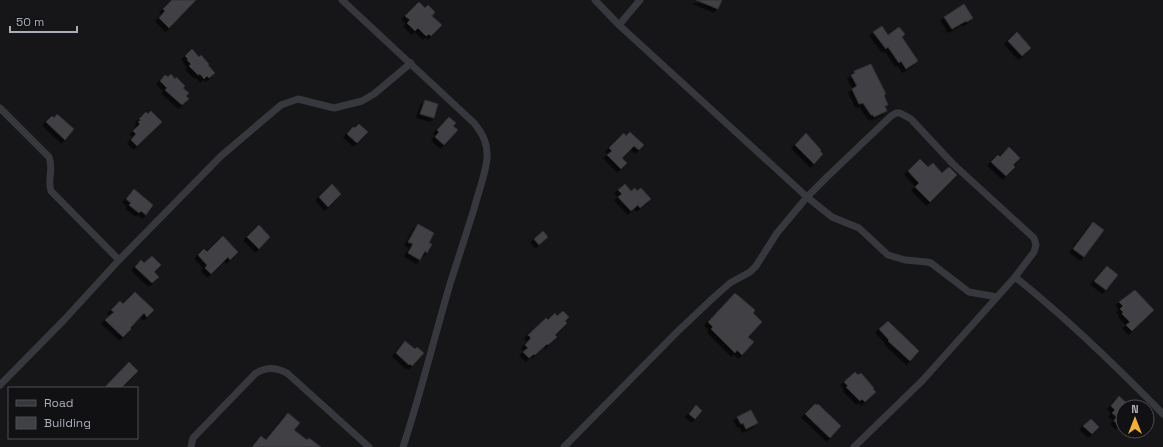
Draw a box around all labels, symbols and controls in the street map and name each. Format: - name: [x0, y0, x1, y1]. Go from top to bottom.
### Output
- scale bar: [10, 8, 77, 34]
- text: 50 m: [16, 14, 44, 30]
- legend: [8, 387, 138, 439]
- text: Road: [44, 395, 73, 411]
- north arrow: [1115, 399, 1155, 439]
- text: N: [1131, 402, 1139, 416]
- text: Building: [44, 415, 91, 431]

